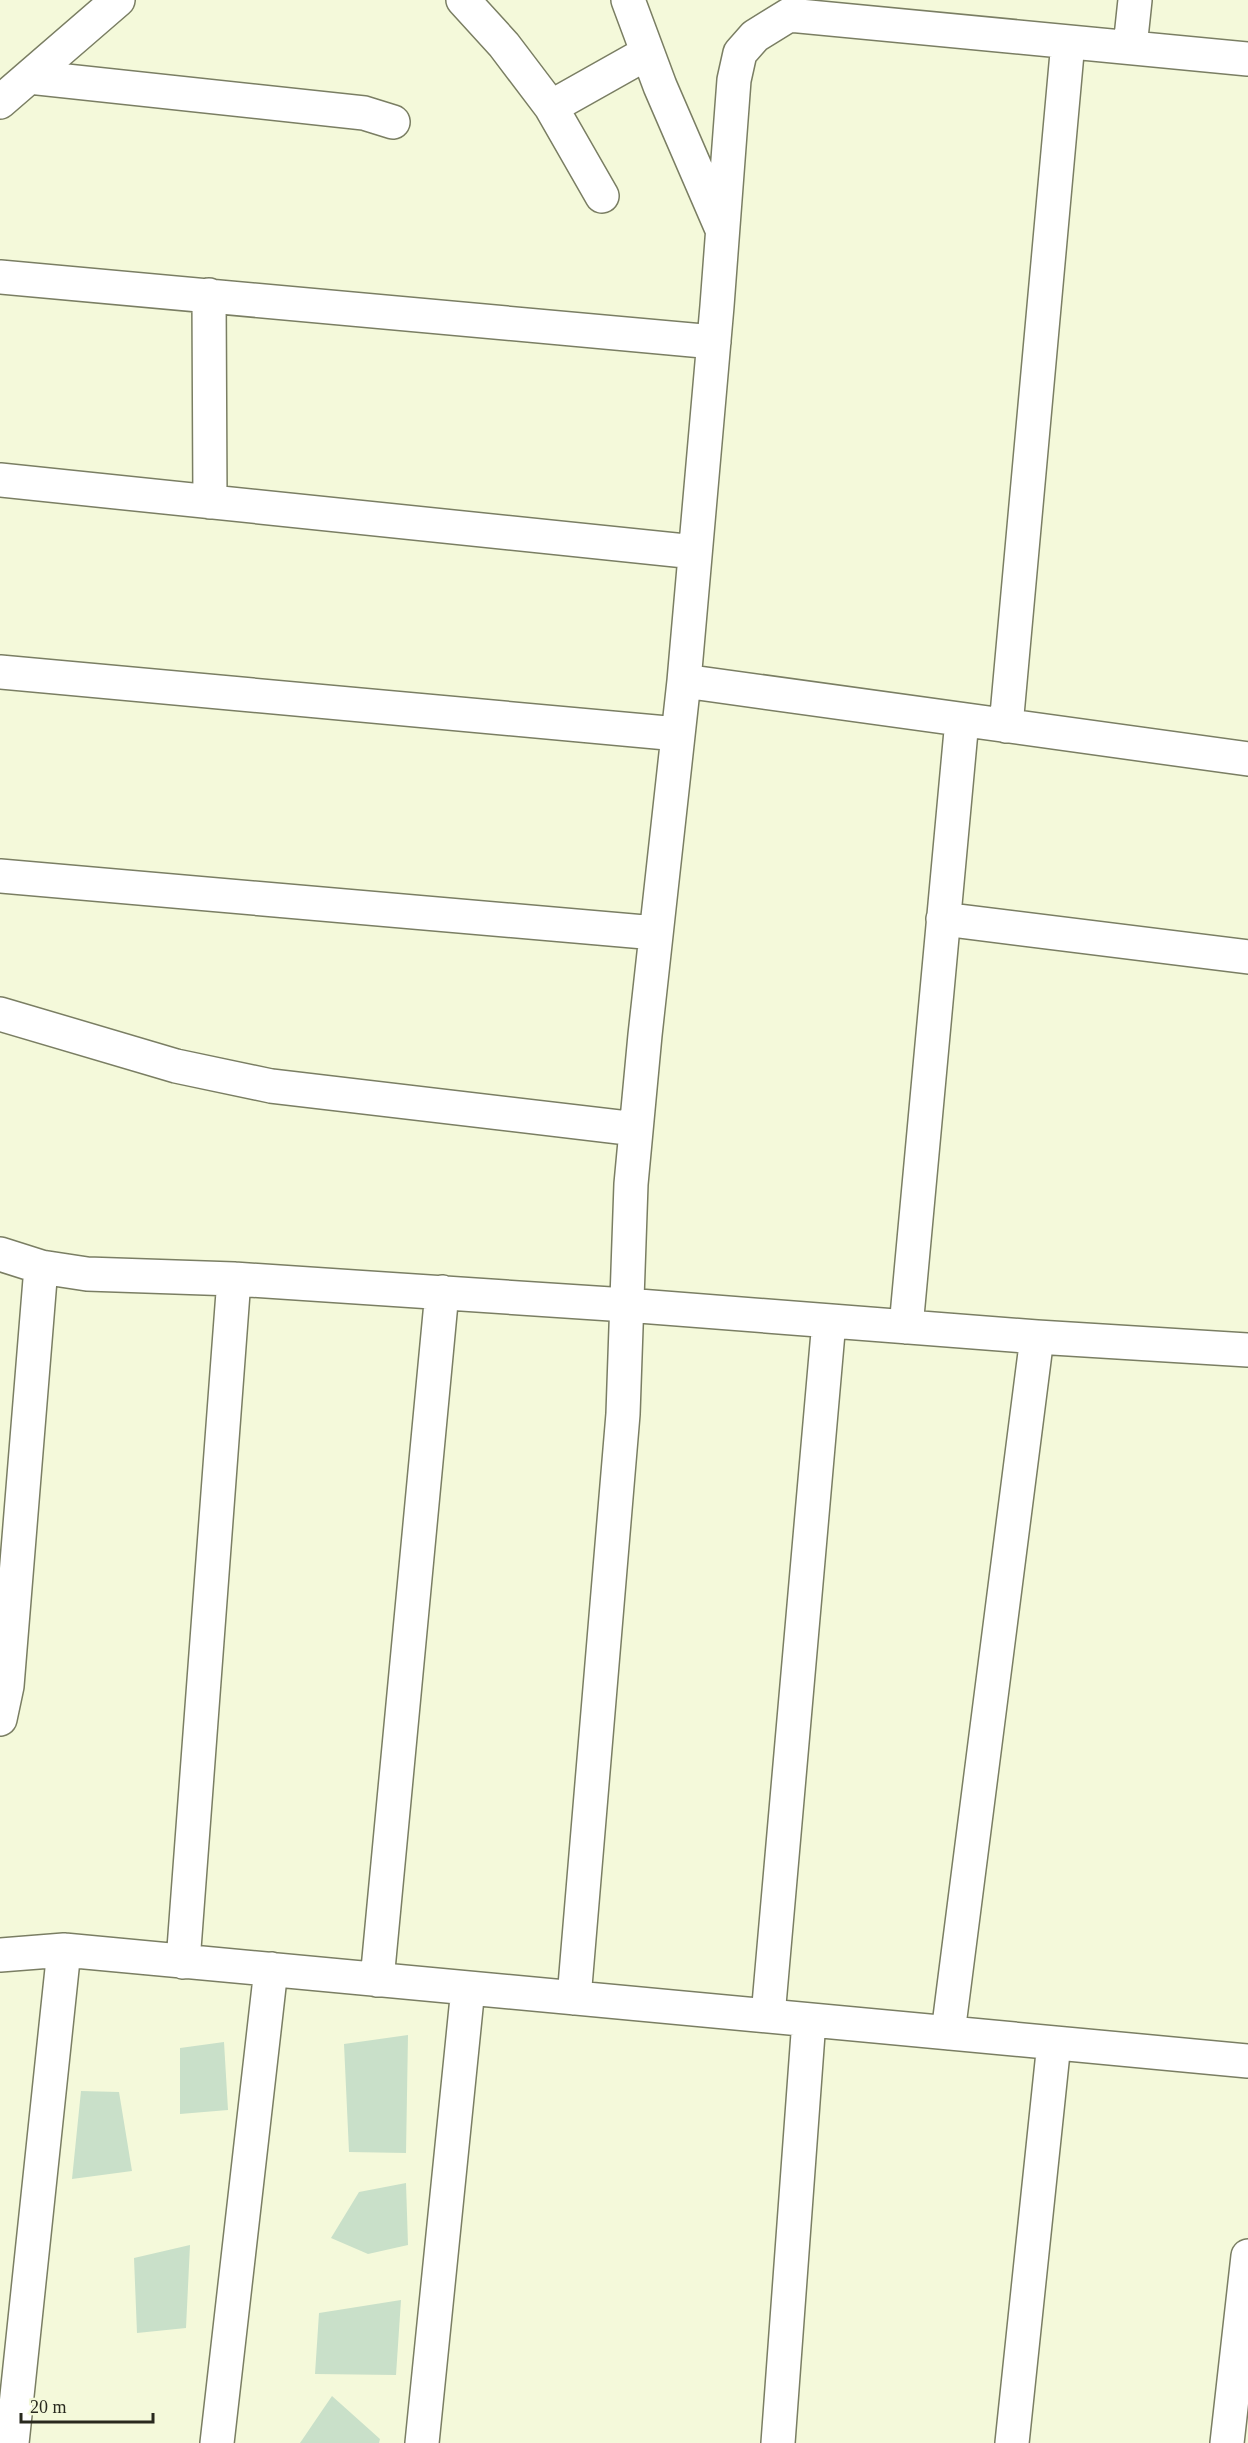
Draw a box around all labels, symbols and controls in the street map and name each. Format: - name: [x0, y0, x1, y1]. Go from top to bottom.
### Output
- scale bar: [21, 2386, 153, 2424]
- text: 20 m: [30, 2397, 67, 2417]

